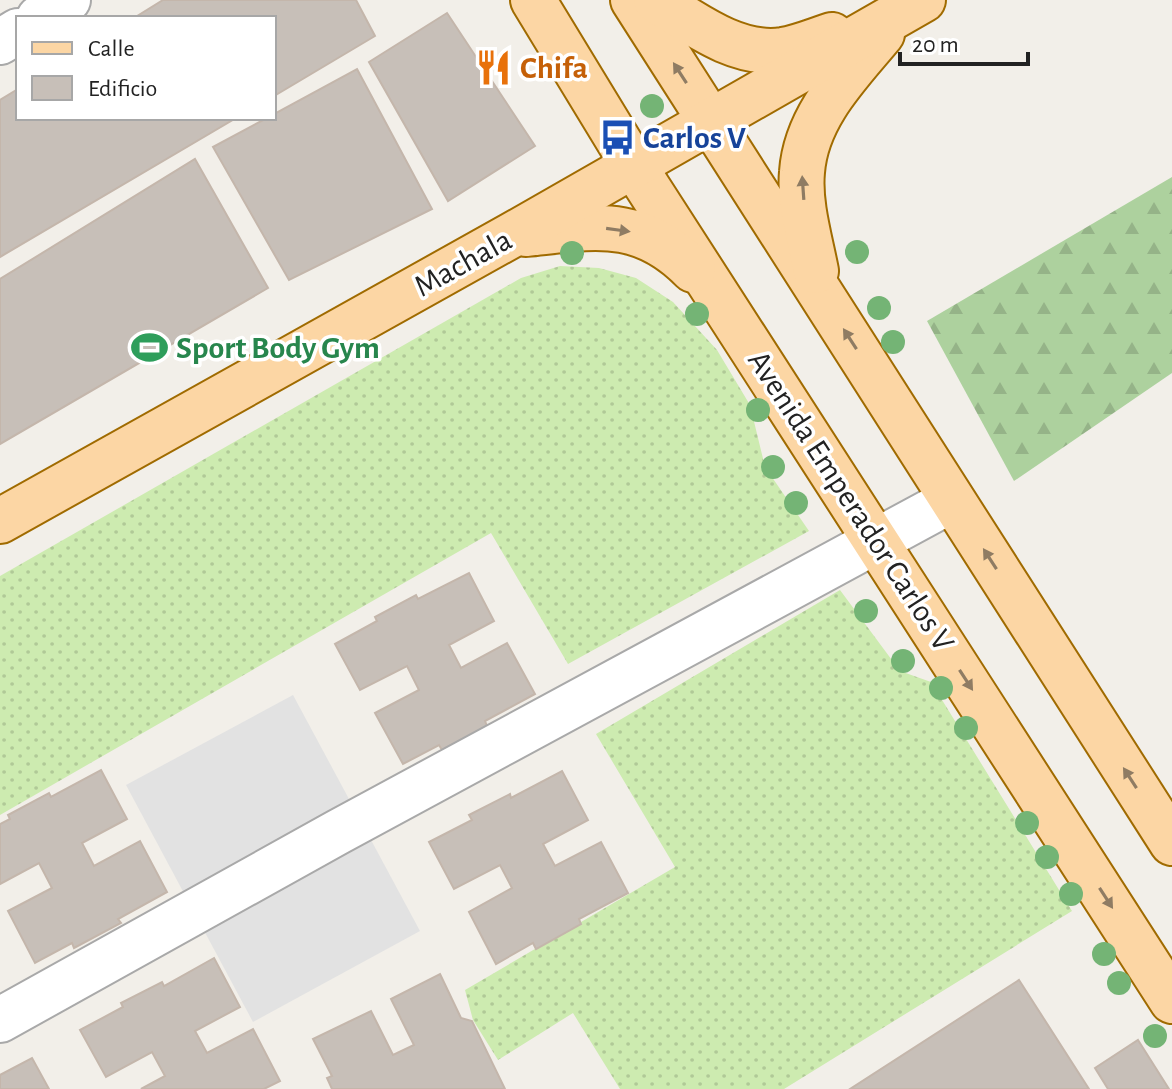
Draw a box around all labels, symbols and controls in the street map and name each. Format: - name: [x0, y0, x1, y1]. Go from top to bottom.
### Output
- legend: [16, 16, 276, 120]
- scale bar: [900, 16, 1028, 66]
- text: 20 m: [912, 33, 959, 57]
- text: Calle: [88, 37, 135, 61]
- restaurant icon: Chifa: [475, 49, 513, 87]
- place label: Chifa: [520, 52, 588, 84]
- one-way arrow: [673, 62, 687, 84]
- text: Edificio: [88, 77, 157, 101]
- bus stop icon: Carlos V: [598, 119, 636, 157]
- place label: Carlos V: [643, 122, 746, 154]
- one-way arrow: [796, 175, 809, 200]
- street label: Machala: [409, 223, 517, 303]
- one-way arrow: [605, 224, 630, 237]
- sports icon: Sport Body Gym: [131, 329, 169, 367]
- one-way arrow: [842, 329, 857, 350]
- place label: Sport Body Gym: [176, 332, 380, 364]
- street label: Avenida Emperador Carlos V: [742, 345, 960, 657]
- one-way arrow: [982, 548, 997, 569]
- one-way arrow: [958, 669, 972, 691]
- one-way arrow: [1123, 767, 1138, 788]
- one-way arrow: [1098, 888, 1113, 909]

